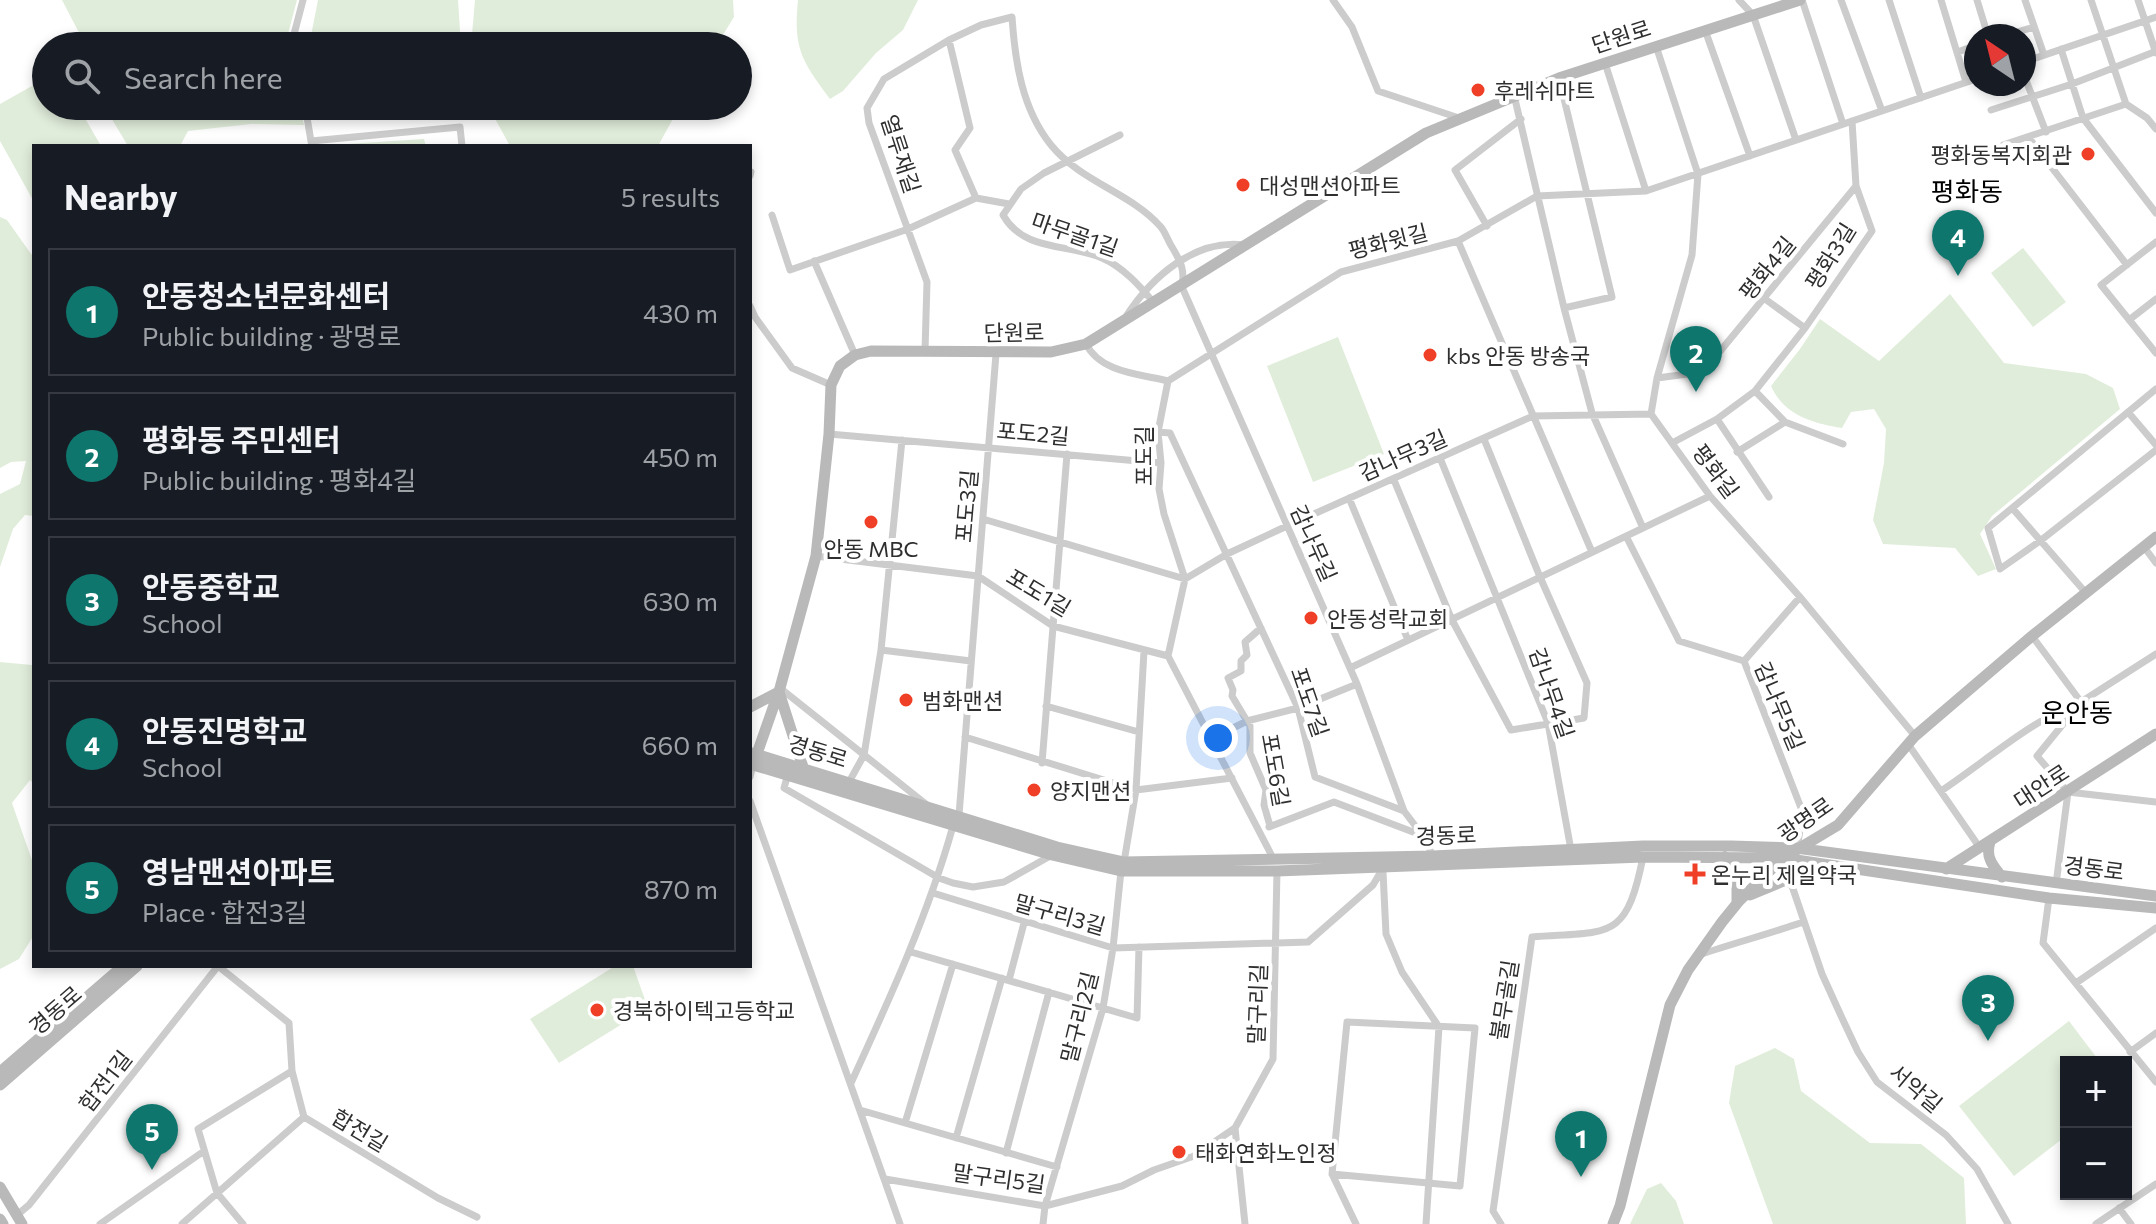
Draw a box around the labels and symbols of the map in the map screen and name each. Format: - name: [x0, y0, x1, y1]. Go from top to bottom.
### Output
- street label: 단원로: [1588, 14, 1654, 58]
- north arrow: [1964, 24, 2036, 96]
- place label: 후레쉬마트: [1494, 77, 1595, 104]
- marker: 후레쉬마트: [1469, 81, 1487, 99]
- street label: 열루재길: [876, 111, 926, 197]
- place label: 평화동복지회관: [1930, 141, 2072, 168]
- marker: 평화동복지회관: [2079, 145, 2097, 163]
- place label: 대성맨션아파트: [1259, 172, 1401, 199]
- district label: 평화동: [1931, 175, 2003, 206]
- marker: 대성맨션아파트: [1234, 176, 1252, 194]
- street label: 마무골1길: [1028, 207, 1122, 261]
- pin: 4: [1932, 210, 1984, 276]
- street label: 평화윗길: [1345, 218, 1431, 264]
- street label: 평화3길: [1799, 218, 1861, 294]
- street label: 평화4길: [1733, 231, 1801, 305]
- street label: 단원로: [983, 318, 1045, 346]
- pin: 2: [1670, 326, 1722, 392]
- place label: kbs 안동 방송국: [1446, 342, 1590, 369]
- marker: kbs 안동 방송국: [1421, 346, 1439, 364]
- street label: 포도2길: [996, 416, 1070, 450]
- street label: 감나무3길: [1355, 424, 1451, 486]
- street label: 포도길: [1130, 426, 1157, 486]
- street label: 평화길: [1687, 439, 1745, 503]
- street label: 포도3길: [949, 468, 983, 544]
- street label: 감나무길: [1285, 501, 1343, 585]
- marker: 안동 MBC: [862, 513, 880, 531]
- place label: 안동 MBC: [823, 535, 919, 562]
- street label: 포도1길: [1002, 562, 1076, 622]
- place label: 안동성락교회: [1327, 605, 1448, 632]
- marker: 안동성락교회: [1302, 609, 1320, 627]
- street label: 감나무4길: [1524, 644, 1580, 742]
- street label: 감나무5길: [1749, 658, 1811, 754]
- street label: 포도7길: [1285, 663, 1335, 741]
- place label: 범화맨션: [922, 687, 1003, 714]
- marker: 범화맨션: [897, 691, 915, 709]
- district label: 운안동: [2041, 696, 2113, 727]
- your location: [1198, 718, 1238, 758]
- street label: 경동로: [785, 729, 851, 773]
- street label: 포도6길: [1256, 731, 1296, 809]
- street label: 대안로: [2008, 758, 2074, 814]
- place label: 양지맨션: [1050, 777, 1131, 804]
- marker: 양지맨션: [1025, 781, 1043, 799]
- street label: 광명로: [1772, 791, 1838, 847]
- street label: 경동로: [1415, 820, 1477, 850]
- street label: 경동로: [2062, 851, 2126, 885]
- place label: 온누리 제일약국: [1711, 861, 1857, 888]
- marker: 온누리 제일약국: [1686, 865, 1704, 883]
- street label: 말구리3길: [1011, 888, 1109, 940]
- street label: 불무골길: [1484, 958, 1524, 1042]
- street label: 말구리길: [1242, 963, 1272, 1045]
- street label: 말구리2길: [1055, 969, 1103, 1065]
- pin: 3: [1962, 975, 2014, 1041]
- street label: 경동로: [23, 980, 87, 1040]
- place label: 경북하이텍고등학교: [613, 997, 795, 1024]
- marker: 경북하이텍고등학교: [588, 1001, 606, 1019]
- street label: 합전1길: [73, 1045, 137, 1117]
- street label: 서악길: [1884, 1058, 1948, 1118]
- street label: 합전길: [327, 1103, 393, 1157]
- pin: 5: [126, 1104, 178, 1170]
- pin: 1: [1555, 1111, 1607, 1177]
- place label: 태화연화노인정: [1195, 1139, 1337, 1166]
- marker: 태화연화노인정: [1170, 1143, 1188, 1161]
- street label: 말구리5길: [951, 1158, 1047, 1198]

